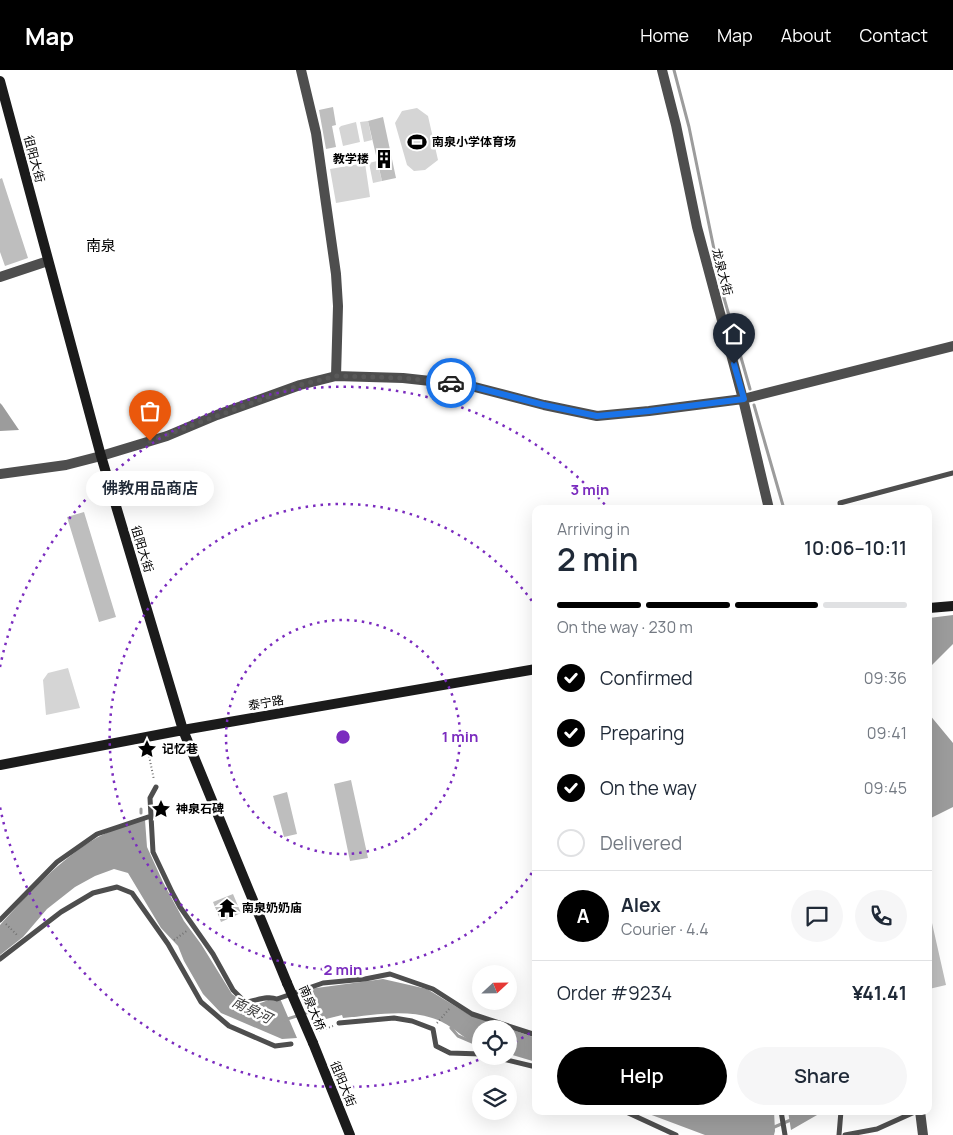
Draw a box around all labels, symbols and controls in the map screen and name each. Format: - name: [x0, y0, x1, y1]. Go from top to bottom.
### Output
- text: Map: [25, 19, 74, 52]
- text: Home: [640, 23, 689, 47]
- text: Map: [717, 23, 753, 47]
- text: About: [781, 23, 831, 47]
- text: Contact: [859, 23, 928, 47]
- sports icon: 南泉小学体育场: [406, 131, 428, 153]
- street label: 徂阳大街: [20, 133, 49, 184]
- place label: 南泉小学体育场: [432, 133, 516, 150]
- building icon: 教学楼: [373, 148, 395, 170]
- place label: 教学楼: [333, 150, 369, 167]
- district label: 南泉: [86, 235, 116, 256]
- street label: 龙泉大街: [708, 246, 737, 297]
- pin: [713, 313, 755, 364]
- icon: home: [720, 320, 748, 348]
- courier: [426, 358, 476, 408]
- icon: car: [437, 369, 465, 397]
- pin: [129, 390, 171, 441]
- icon: bag: [136, 397, 164, 425]
- callout: 佛教用品商店: [86, 471, 214, 506]
- text: 佛教用品商店: [102, 477, 198, 499]
- text: 3 min: [571, 479, 609, 500]
- text: Arriving in: [557, 518, 630, 540]
- street label: 徂阳大街: [127, 523, 158, 574]
- text: 10:06–10:11: [804, 535, 907, 561]
- text: 2 min: [557, 537, 639, 581]
- text: On the way · 230 m: [557, 616, 693, 638]
- icon: check: [557, 664, 585, 692]
- text: Confirmed: [600, 665, 693, 691]
- text: 09:36: [864, 667, 907, 689]
- street label: 泰宁路: [247, 691, 285, 714]
- icon: check: [557, 719, 585, 747]
- text: Preparing: [600, 720, 685, 746]
- text: 09:41: [867, 722, 907, 744]
- text: 1 min: [442, 726, 478, 747]
- centre of rings: [334, 728, 352, 746]
- place icon: 记忆巷: [136, 738, 158, 760]
- place label: 记忆巷: [162, 740, 198, 757]
- icon: check: [557, 774, 585, 802]
- text: On the way: [600, 775, 697, 801]
- text: 09:45: [864, 777, 907, 799]
- place icon: 神泉石碑: [150, 798, 172, 820]
- place label: 神泉石碑: [176, 800, 224, 817]
- text: Delivered: [600, 830, 682, 856]
- button: chat: [791, 890, 843, 942]
- button: phone: [855, 890, 907, 942]
- text: Alex: [621, 892, 661, 918]
- temple icon: 南泉奶奶庙: [216, 897, 238, 919]
- place label: 南泉奶奶庙: [242, 899, 302, 916]
- text: A: [577, 903, 589, 929]
- text: Courier · 4.4: [621, 918, 709, 940]
- text: 2 min: [323, 959, 363, 980]
- north arrow: [472, 965, 518, 1010]
- map controls: [472, 965, 517, 1120]
- text: Order #9234: [557, 980, 672, 1006]
- text: ¥41.41: [852, 980, 907, 1006]
- street label: 南泉大桥: [295, 982, 330, 1033]
- water label: 南泉河: [229, 992, 278, 1029]
- button: locate: [472, 1020, 517, 1065]
- button: Help: [557, 1047, 727, 1105]
- button: Share: [737, 1047, 907, 1105]
- street label: 徂阳大街: [327, 1058, 360, 1109]
- button: layers: [472, 1075, 517, 1120]

